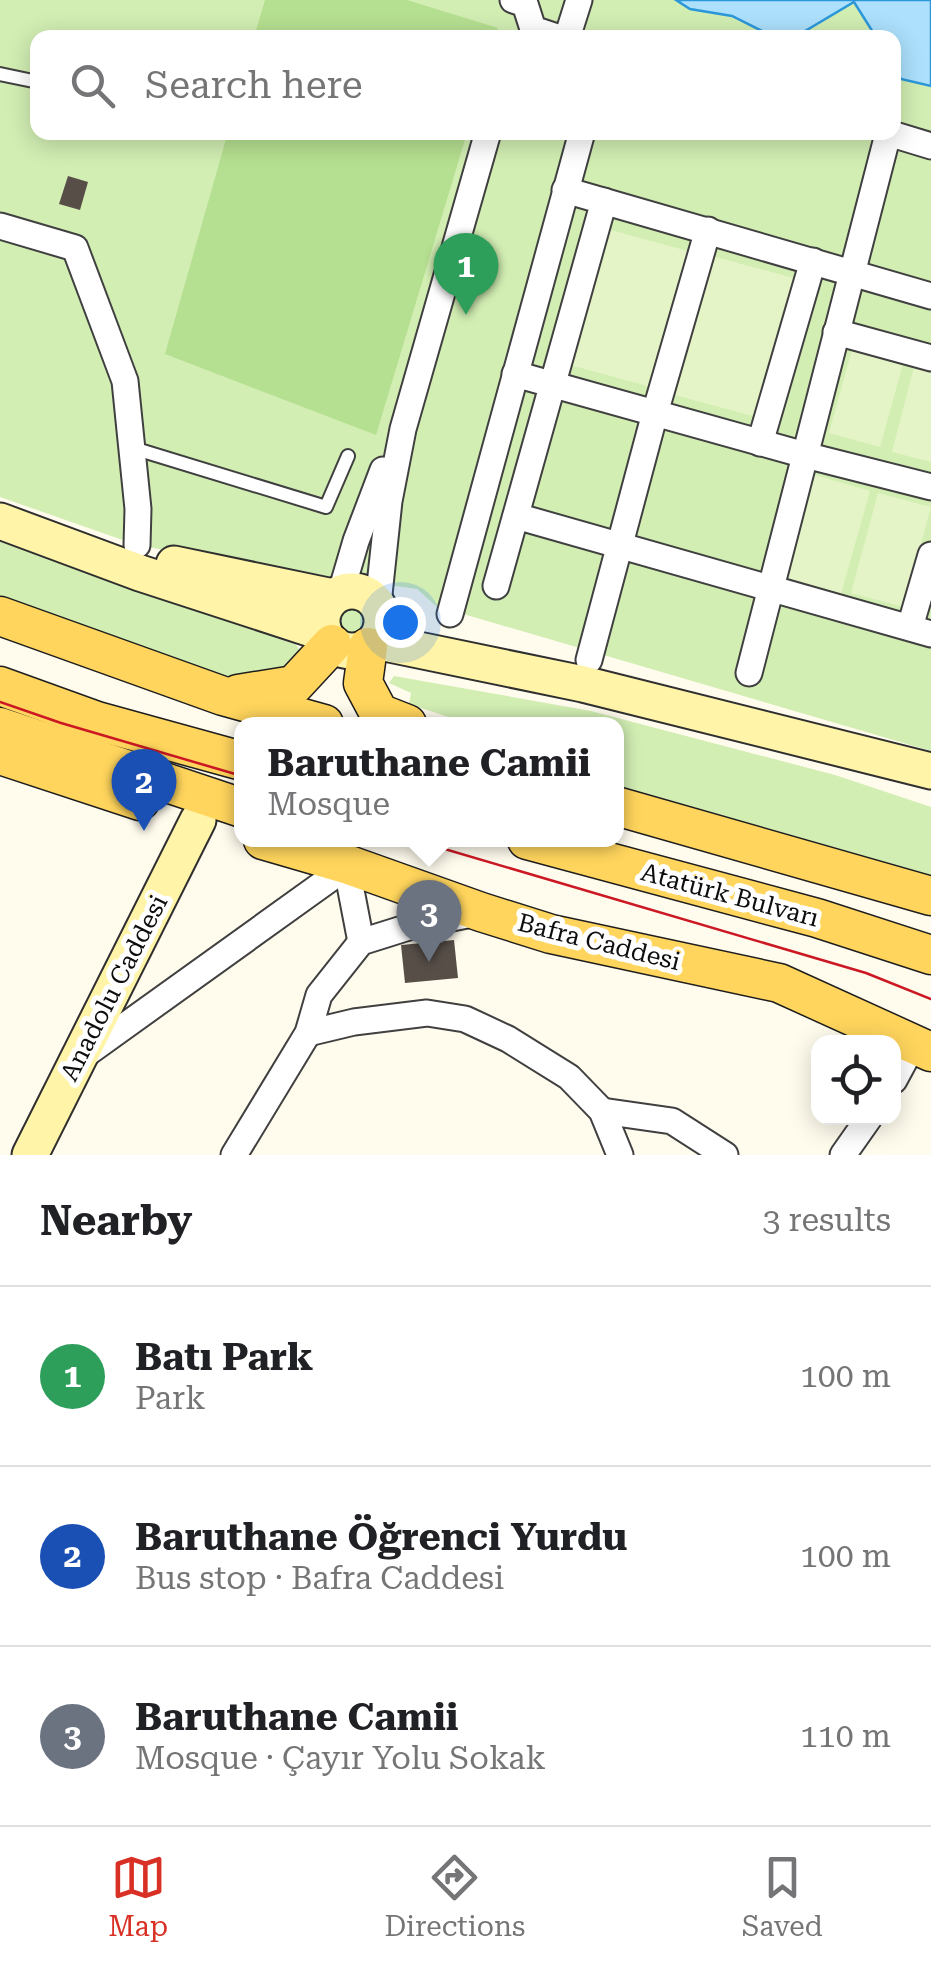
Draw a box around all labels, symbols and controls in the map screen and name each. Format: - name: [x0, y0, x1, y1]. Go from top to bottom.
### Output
- search box: [30, 30, 901, 140]
- icon: search: [65, 58, 120, 113]
- text: Search here: [145, 63, 363, 107]
- pin: 1: [434, 232, 498, 315]
- your location: [375, 597, 426, 648]
- popup: [234, 717, 624, 847]
- text: Baruthane Camii: [267, 741, 591, 785]
- pin: 2: [112, 748, 176, 831]
- text: Mosque: [267, 785, 390, 823]
- street label: Atatürk Bulvarı: [638, 857, 822, 933]
- pin: 3: [396, 880, 462, 962]
- street label: Anadolu Caddesi: [55, 890, 173, 1086]
- street label: Bafra Caddesi: [515, 908, 683, 976]
- map controls: [811, 1035, 901, 1125]
- button: locate: [811, 1035, 901, 1125]
- text: Nearby: [40, 1196, 192, 1245]
- text: 3 results: [763, 1201, 891, 1239]
- text: Batı Park: [135, 1335, 313, 1379]
- text: 1: [64, 1357, 81, 1395]
- text: 100 m: [800, 1357, 891, 1395]
- text: Park: [135, 1379, 206, 1417]
- text: Baruthane Öğrenci Yurdu: [135, 1515, 627, 1559]
- text: 2: [64, 1537, 81, 1575]
- text: 100 m: [800, 1537, 891, 1575]
- text: Bus stop · Bafra Caddesi: [135, 1559, 504, 1597]
- text: Baruthane Camii: [135, 1695, 458, 1739]
- text: 3: [64, 1717, 81, 1755]
- text: 110 m: [800, 1717, 891, 1755]
- text: Mosque · Çayır Yolu Sokak: [135, 1739, 546, 1777]
- tab: Map: [108, 1850, 168, 1943]
- tab: Directions: [384, 1850, 525, 1943]
- tab: Saved: [742, 1850, 823, 1943]

